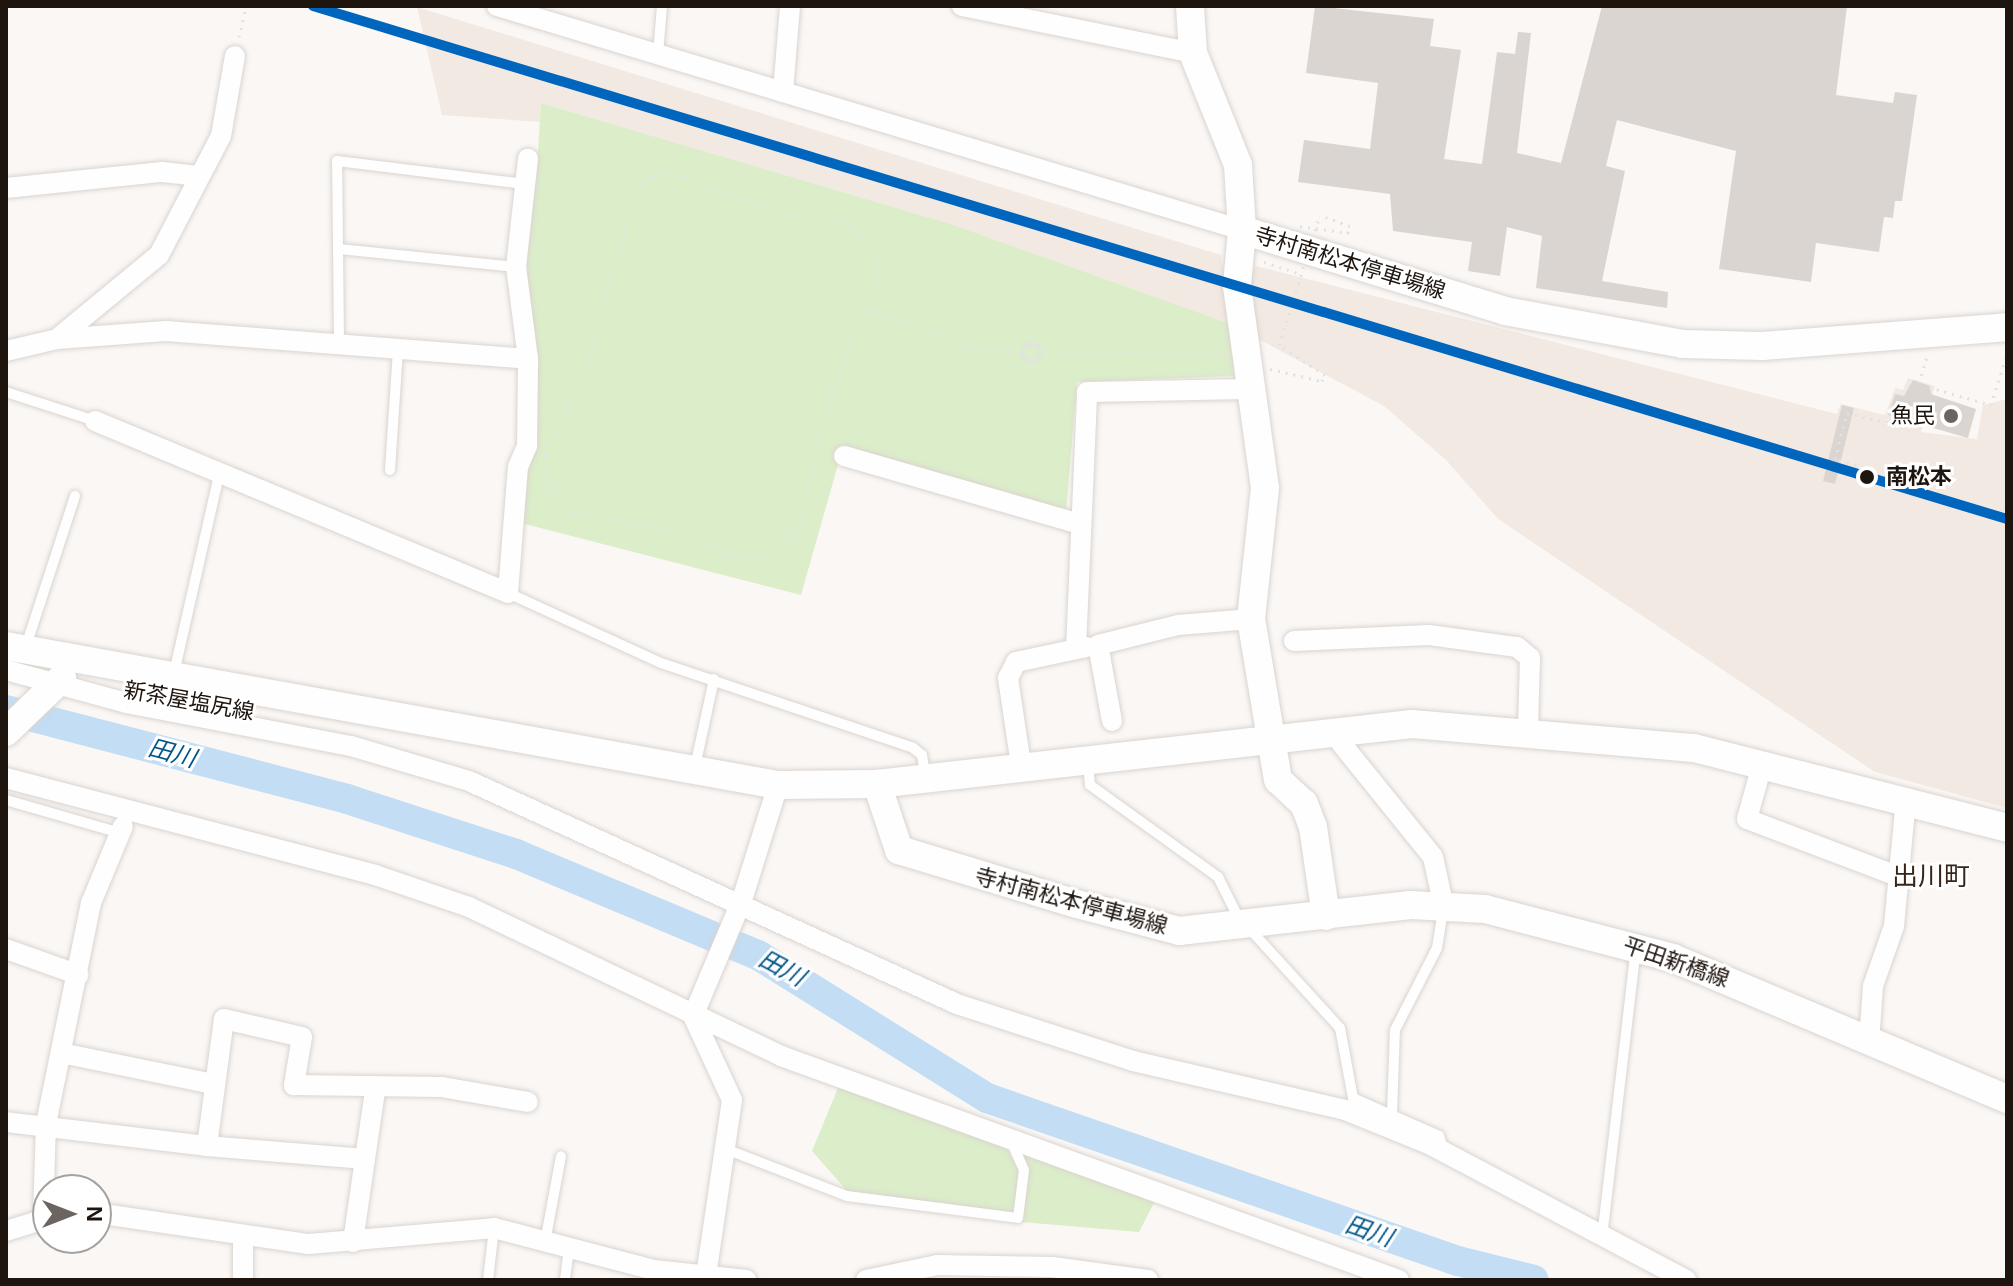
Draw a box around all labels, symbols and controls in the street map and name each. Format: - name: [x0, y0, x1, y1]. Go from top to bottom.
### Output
- street label: 寺村南松本停車場線: [1251, 221, 1449, 305]
- place label: 魚民: [1891, 403, 1935, 429]
- marker: 魚民: [1942, 407, 1960, 425]
- place label: 南松本: [1886, 464, 1952, 490]
- marker: 南松本: [1855, 465, 1879, 489]
- street label: 新茶屋塩尻線: [122, 677, 256, 725]
- water label: 田川: [145, 733, 199, 773]
- district label: 出川町: [1892, 861, 1970, 893]
- street label: 寺村南松本停車場線: [972, 863, 1170, 939]
- street label: 平田新橋線: [1620, 932, 1732, 992]
- water label: 田川: [754, 944, 810, 992]
- north arrow: [32, 1174, 112, 1254]
- text: N: [82, 1206, 107, 1222]
- water label: 田川: [1342, 1210, 1396, 1252]

